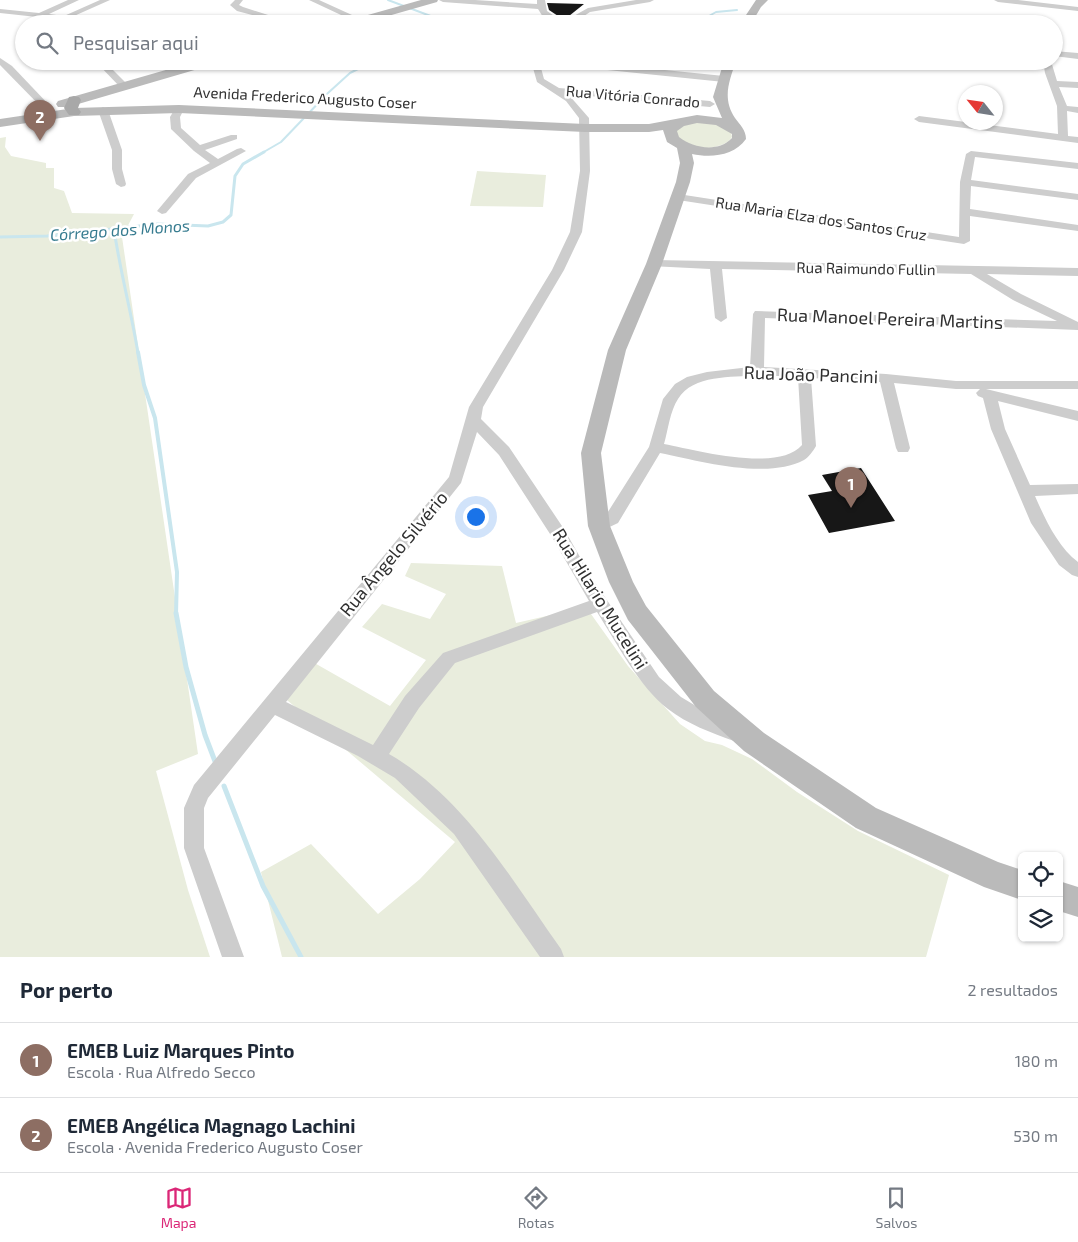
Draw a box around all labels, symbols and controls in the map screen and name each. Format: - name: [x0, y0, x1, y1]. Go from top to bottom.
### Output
- search box: [15, 15, 1063, 70]
- icon: search: [33, 29, 61, 57]
- text: Pesquisar aqui: [73, 31, 199, 54]
- street label: Rua Vitória Conrado: [565, 81, 701, 111]
- street label: Avenida Frederico Augusto Coser: [193, 82, 417, 112]
- north arrow: [958, 85, 1003, 130]
- pin: 2: [24, 100, 56, 141]
- street label: Rua Maria Elza dos Santos Cruz: [714, 192, 928, 244]
- water label: Córrego dos Monos: [49, 215, 191, 244]
- street label: Rua Raimundo Fullin: [796, 258, 936, 278]
- street label: Rua Manoel Pereira Martins: [777, 303, 1004, 333]
- street label: Rua João Pancini: [743, 361, 879, 387]
- pin: 1: [835, 467, 867, 508]
- street label: Rua Ângelo Silvério: [335, 486, 452, 620]
- your location: [463, 504, 489, 530]
- street label: Rua Hilario Mucelini: [549, 524, 653, 673]
- map controls: [1018, 852, 1063, 942]
- button: locate: [1018, 852, 1063, 897]
- button: layers: [1018, 897, 1063, 942]
- text: Por perto: [20, 977, 113, 1002]
- text: 2 resultados: [967, 980, 1058, 999]
- text: EMEB Luiz Marques Pinto: [67, 1039, 294, 1062]
- text: 1: [33, 1051, 39, 1070]
- text: 180 m: [1015, 1051, 1058, 1070]
- text: Escola · Rua Alfredo Secco: [67, 1062, 256, 1081]
- text: EMEB Angélica Magnago Lachini: [67, 1114, 356, 1137]
- text: 2: [31, 1126, 41, 1145]
- text: 530 m: [1013, 1126, 1058, 1145]
- text: Escola · Avenida Frederico Augusto Coser: [67, 1137, 363, 1156]
- tab: Mapa: [161, 1184, 196, 1231]
- tab: Rotas: [518, 1184, 554, 1231]
- tab: Salvos: [876, 1184, 917, 1231]

